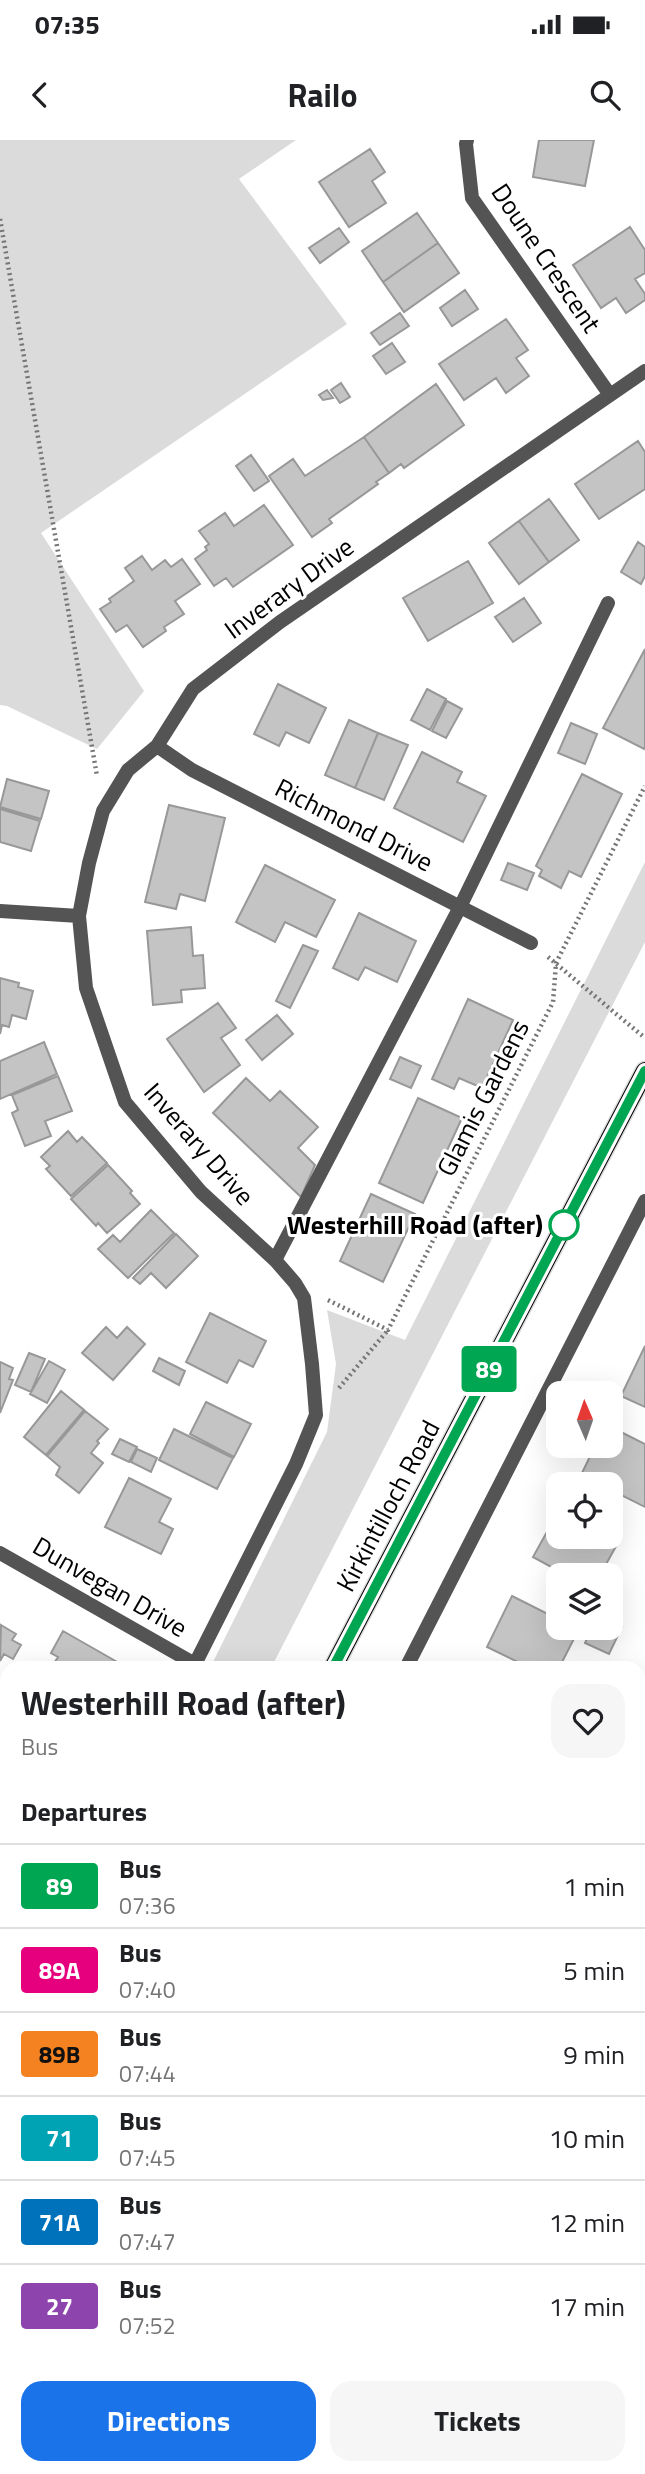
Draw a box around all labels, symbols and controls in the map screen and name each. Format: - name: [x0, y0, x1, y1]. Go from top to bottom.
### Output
- text: 07:35: [35, 5, 100, 44]
- text: Railo: [288, 71, 357, 119]
- icon: back: [21, 76, 59, 114]
- icon: search: [586, 76, 624, 114]
- street label: Doune Crescent: [482, 175, 611, 340]
- street label: Inverary Drive: [216, 527, 362, 648]
- street label: Richmond Drive: [268, 768, 440, 881]
- street label: Glamis Gardens: [426, 1013, 539, 1183]
- street label: Inverary Drive: [135, 1074, 264, 1214]
- place label: Westerhill Road (after): [287, 1205, 543, 1244]
- marker: Westerhill Road (after): [549, 1210, 579, 1240]
- line badge: 89: [458, 1346, 520, 1392]
- text: 89: [476, 1351, 502, 1387]
- north arrow: [546, 1381, 623, 1458]
- map controls: [546, 1381, 623, 1640]
- street label: Kirkintilloch Road: [326, 1413, 449, 1599]
- button: locate: [546, 1472, 623, 1549]
- street label: Dunvegan Drive: [26, 1526, 195, 1647]
- button: layers: [546, 1563, 623, 1640]
- text: Westerhill Road (after): [21, 1678, 346, 1728]
- button: heart: [551, 1684, 625, 1758]
- text: Bus: [21, 1729, 58, 1764]
- text: Departures: [21, 1792, 147, 1831]
- text: Bus: [119, 1849, 161, 1888]
- text: 1 min: [563, 1867, 625, 1906]
- text: 89: [46, 1868, 73, 1904]
- text: 07:36: [119, 1888, 176, 1923]
- text: Bus: [119, 1933, 161, 1972]
- text: 5 min: [563, 1951, 625, 1990]
- text: 89A: [39, 1952, 80, 1988]
- text: 07:40: [119, 1972, 176, 2007]
- text: Bus: [119, 2017, 161, 2056]
- text: 9 min: [563, 2035, 625, 2074]
- text: 89B: [39, 2036, 80, 2072]
- text: 07:44: [119, 2056, 176, 2091]
- text: Bus: [119, 2101, 161, 2140]
- text: 10 min: [549, 2119, 625, 2158]
- text: 71: [46, 2120, 73, 2156]
- text: 07:45: [119, 2140, 176, 2175]
- text: Bus: [119, 2185, 161, 2224]
- text: 12 min: [549, 2203, 625, 2242]
- text: 71A: [39, 2204, 80, 2240]
- text: 07:47: [119, 2224, 176, 2259]
- text: Bus: [119, 2269, 161, 2308]
- text: 17 min: [549, 2287, 625, 2326]
- text: 27: [46, 2288, 73, 2324]
- text: 07:52: [119, 2308, 176, 2343]
- button: Directions: [21, 2381, 316, 2461]
- button: Tickets: [330, 2381, 625, 2461]

